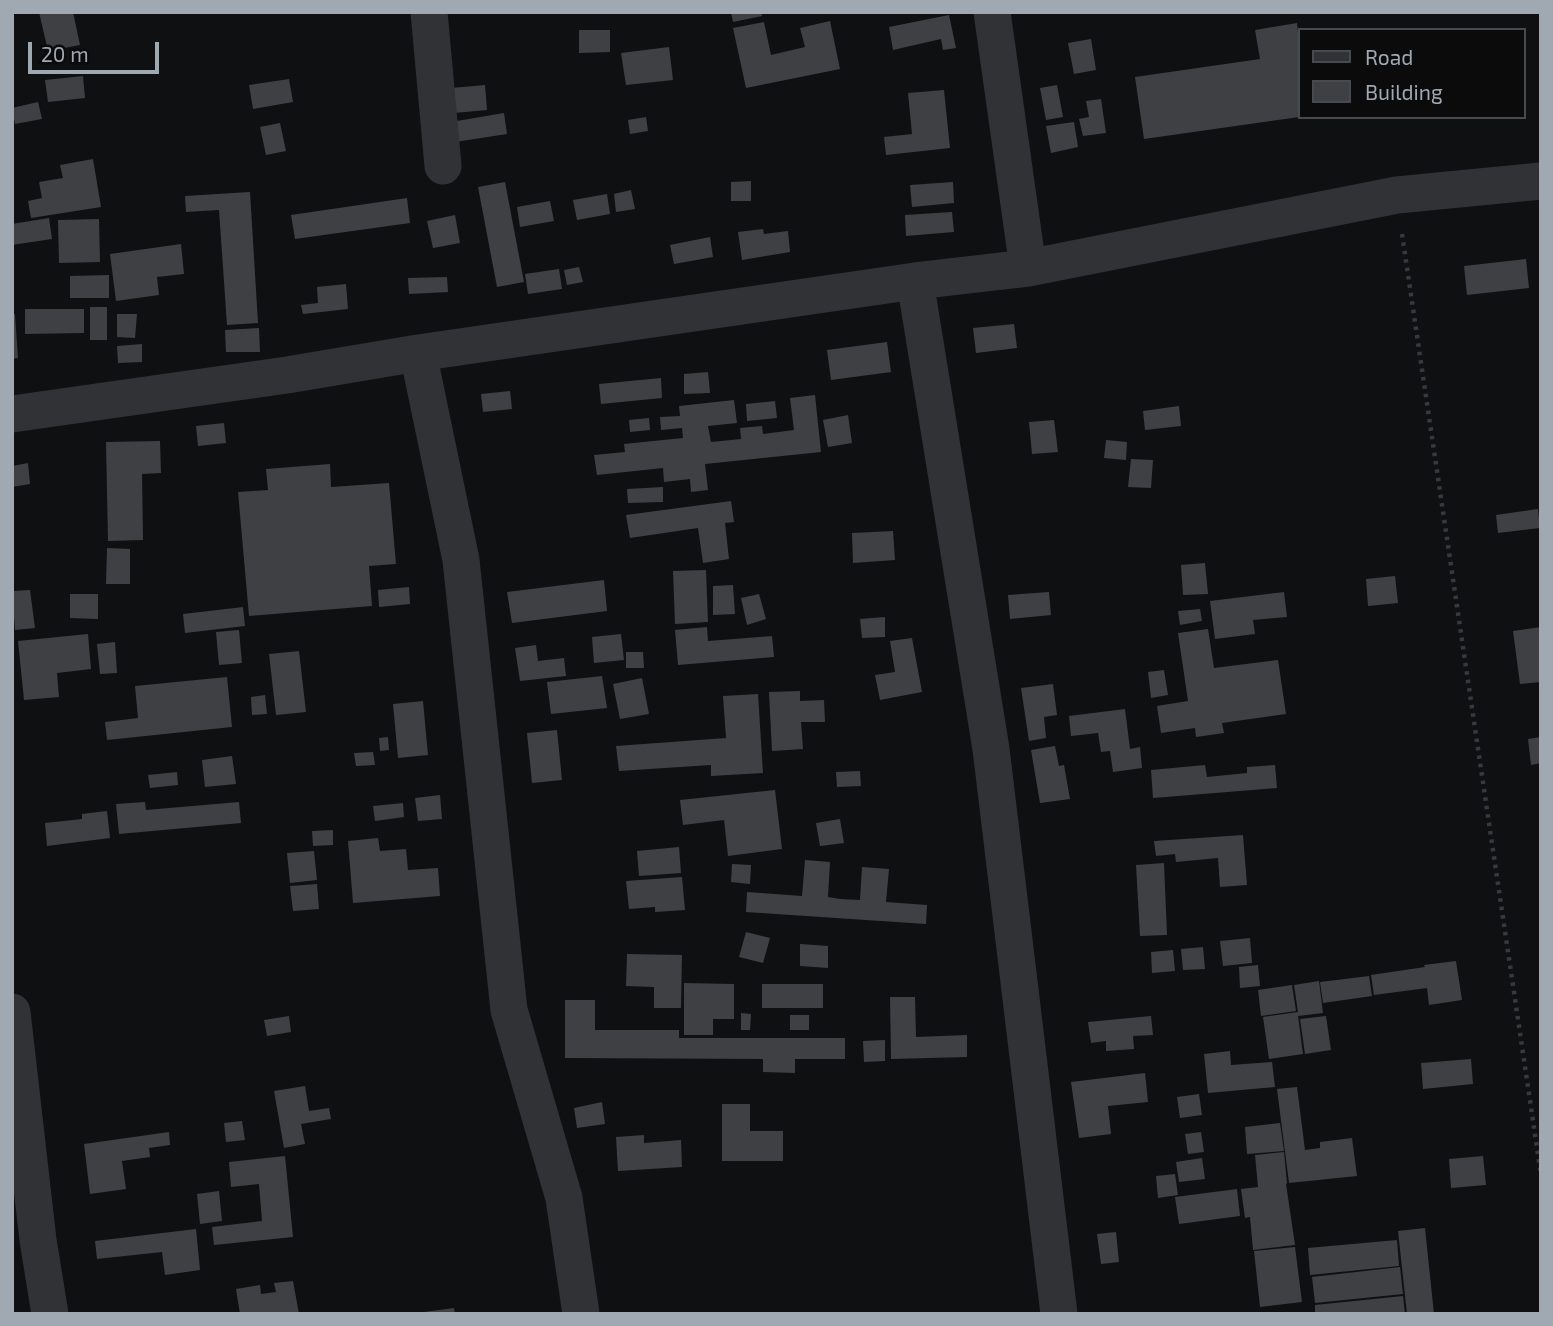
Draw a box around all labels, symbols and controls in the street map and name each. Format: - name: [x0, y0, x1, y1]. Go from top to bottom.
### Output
- scale bar: [32, 28, 163, 72]
- legend: [1298, 28, 1525, 119]
- text: 20 m: [41, 41, 89, 66]
- text: Road: [1365, 44, 1413, 69]
- text: Building: [1365, 79, 1443, 104]

